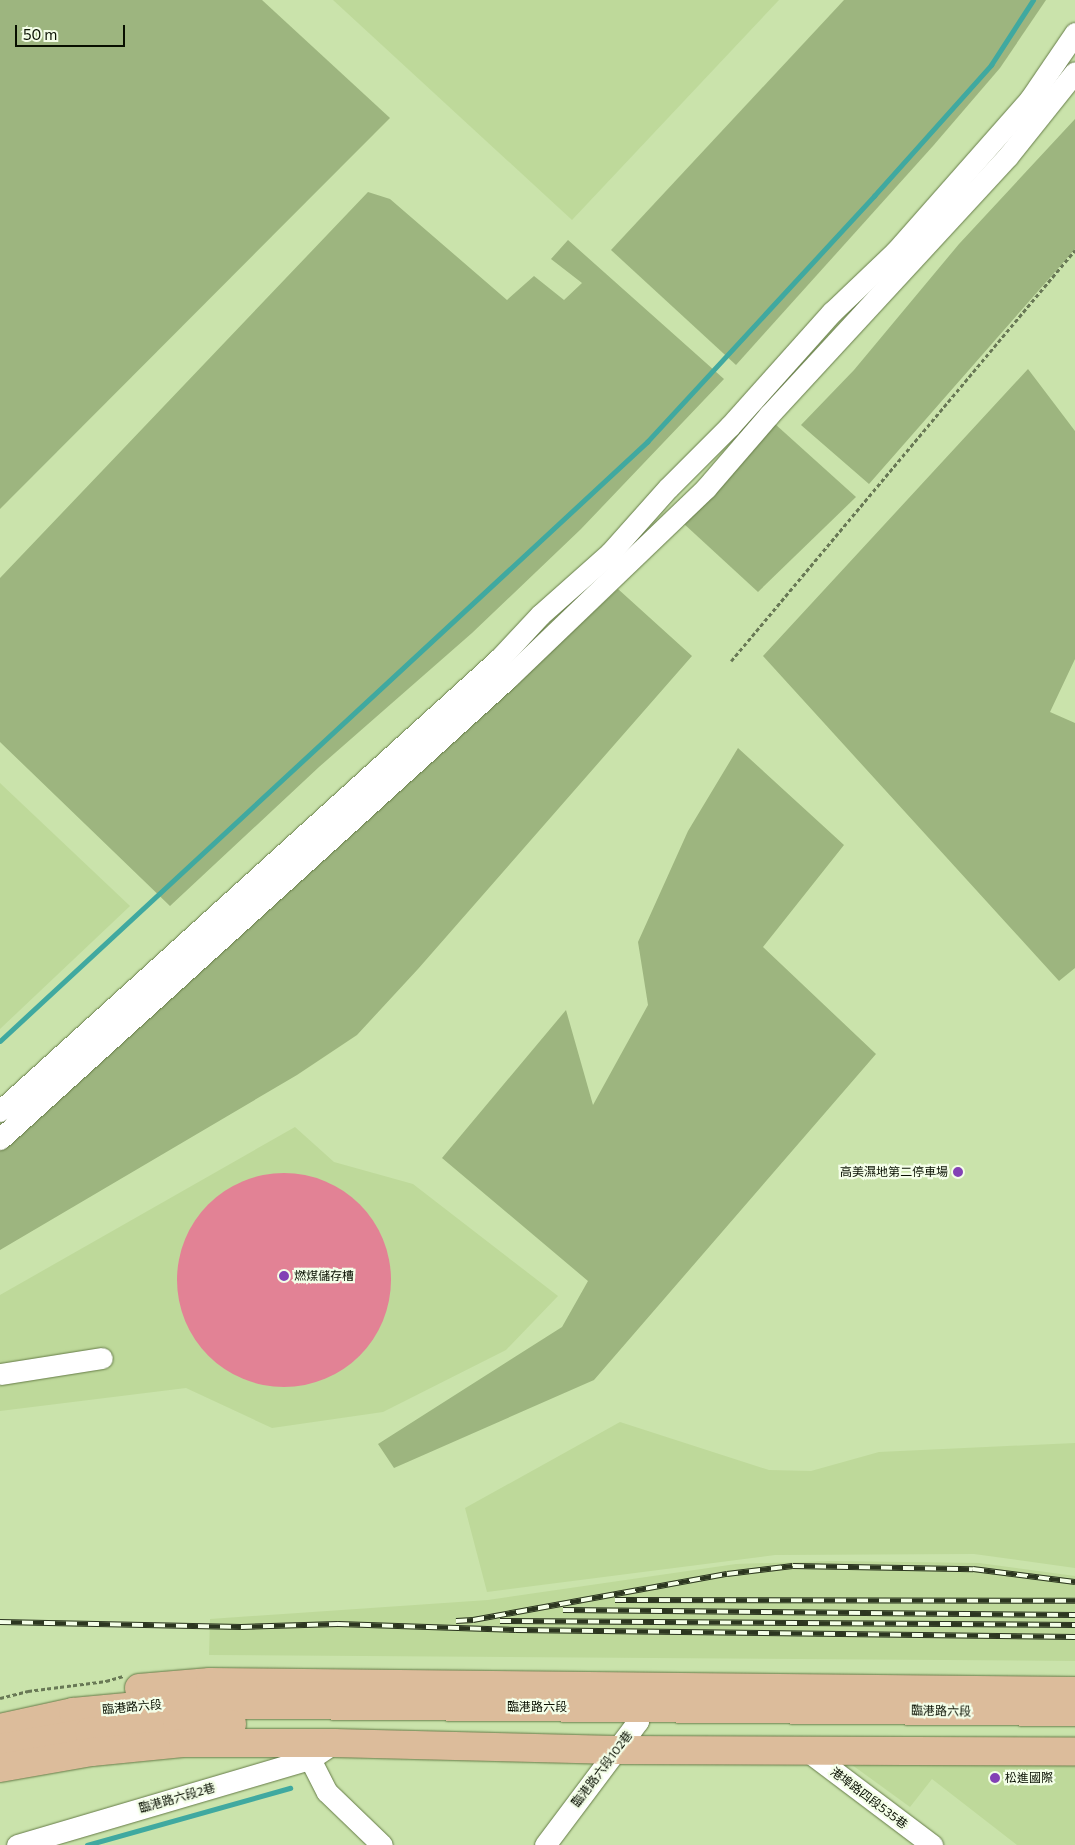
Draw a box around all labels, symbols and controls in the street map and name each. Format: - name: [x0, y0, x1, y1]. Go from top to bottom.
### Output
- scale bar: [18, 15, 128, 47]
- text: 50 m: [23, 25, 57, 43]
- place label: 高美濕地第二停車場: [840, 1165, 948, 1179]
- marker: 高美濕地第二停車場: [952, 1166, 964, 1178]
- place label: 燃煤儲存槽: [294, 1269, 354, 1283]
- marker: 燃煤儲存槽: [278, 1270, 290, 1282]
- street label: 臨港路六段: [101, 1697, 163, 1717]
- street label: 臨港路六段: [507, 1700, 567, 1714]
- street label: 臨港路六段: [911, 1703, 971, 1719]
- street label: 臨港路六段102巷: [569, 1728, 635, 1810]
- street label: 港埠路四段535巷: [828, 1764, 910, 1832]
- place label: 松進國際: [1005, 1771, 1053, 1785]
- marker: 松進國際: [989, 1772, 1001, 1784]
- street label: 臨港路六段2巷: [137, 1780, 217, 1816]

